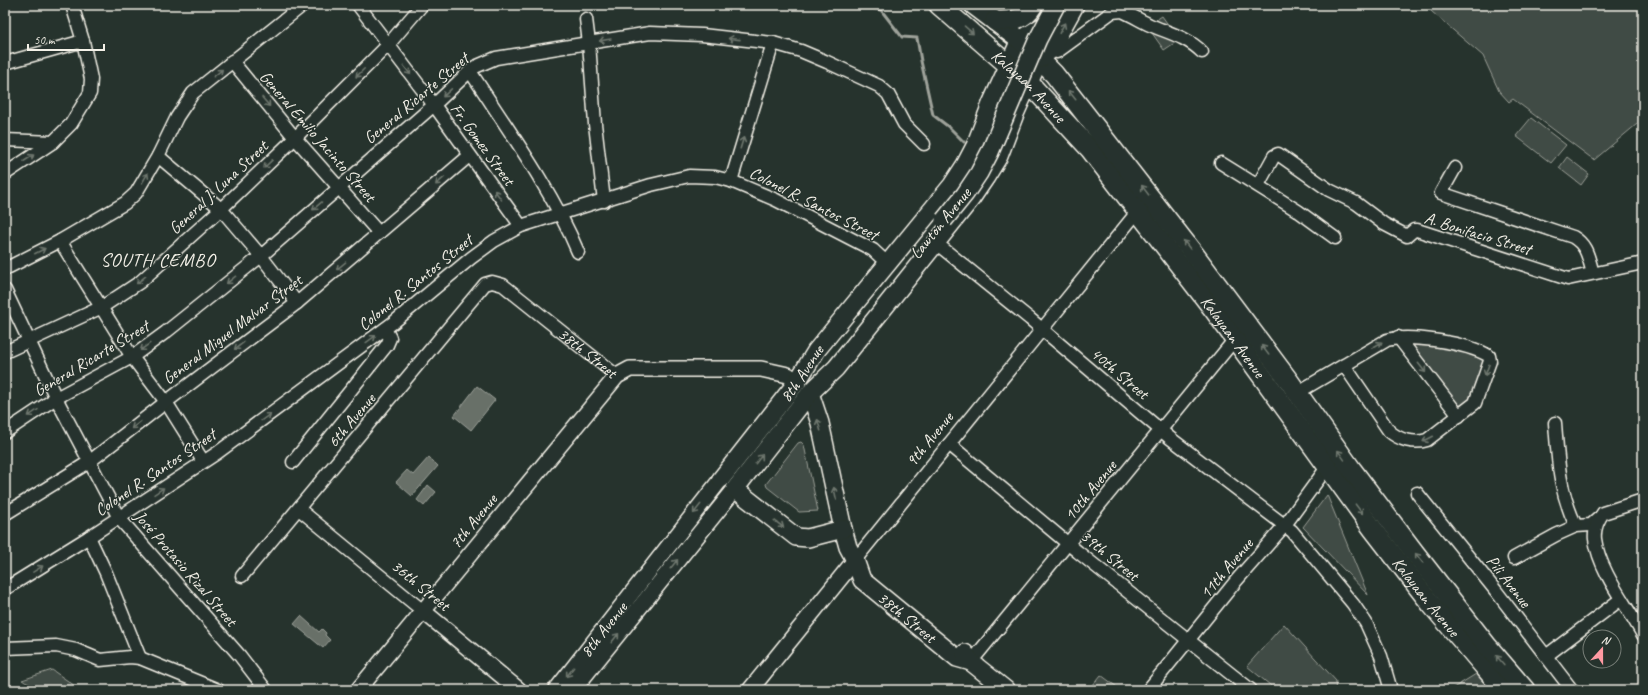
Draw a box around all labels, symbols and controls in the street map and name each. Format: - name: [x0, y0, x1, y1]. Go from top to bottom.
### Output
- one-way arrow: [1058, 22, 1066, 34]
- one-way arrow: [964, 25, 974, 34]
- scale bar: [28, 26, 104, 52]
- text: 50 m: [34, 32, 56, 48]
- one-way arrow: [728, 35, 741, 43]
- one-way arrow: [599, 37, 612, 45]
- street label: Kalayaan Avenue: [987, 45, 1071, 128]
- street label: General Ricarte Street: [360, 47, 475, 148]
- one-way arrow: [403, 64, 411, 75]
- street label: General Emilio Jacinto Street: [255, 66, 382, 208]
- one-way arrow: [212, 68, 223, 77]
- one-way arrow: [355, 68, 365, 78]
- one-way arrow: [442, 88, 452, 98]
- one-way arrow: [1067, 90, 1076, 101]
- one-way arrow: [261, 97, 270, 107]
- street label: Fr. Gomez Street: [446, 99, 521, 191]
- street label: General J. Luna Street: [164, 134, 274, 239]
- one-way arrow: [739, 138, 747, 150]
- one-way arrow: [23, 154, 34, 162]
- one-way arrow: [263, 159, 273, 169]
- street label: Colonel R. Santos Street: [746, 162, 884, 246]
- one-way arrow: [141, 172, 149, 184]
- one-way arrow: [435, 177, 445, 186]
- street label: Lawton Avenue: [905, 182, 976, 263]
- one-way arrow: [1141, 185, 1149, 196]
- one-way arrow: [494, 189, 502, 200]
- one-way arrow: [312, 201, 322, 211]
- street label: A. Bonifacio Street: [1422, 207, 1536, 260]
- street label: Colonel R. Santos Street: [354, 228, 479, 335]
- one-way arrow: [1183, 240, 1192, 251]
- one-way arrow: [34, 247, 46, 255]
- district label: SOUTH CEMBO: [100, 248, 217, 272]
- one-way arrow: [336, 261, 346, 270]
- street label: General Miguel Malvar Street: [158, 269, 308, 389]
- one-way arrow: [136, 276, 147, 285]
- one-way arrow: [225, 276, 236, 285]
- street label: Kalayaan Avenue: [1196, 292, 1270, 383]
- street label: General Ricarte Street: [30, 315, 155, 401]
- street label: 38th Street: [554, 323, 623, 384]
- one-way arrow: [365, 335, 376, 344]
- street label: 8th Avenue: [775, 339, 829, 406]
- one-way arrow: [1371, 341, 1383, 349]
- one-way arrow: [234, 342, 245, 351]
- one-way arrow: [140, 343, 151, 351]
- street label: 40th Street: [1086, 343, 1155, 405]
- one-way arrow: [1261, 344, 1269, 355]
- one-way arrow: [1418, 363, 1426, 374]
- one-way arrow: [1483, 363, 1490, 376]
- street label: 6th Avenue: [323, 388, 381, 452]
- street label: 9th Avenue: [901, 407, 959, 471]
- one-way arrow: [28, 409, 39, 417]
- one-way arrow: [260, 412, 271, 421]
- one-way arrow: [815, 418, 822, 431]
- one-way arrow: [130, 421, 141, 430]
- street label: Colonel R. Santos Street: [91, 423, 222, 521]
- one-way arrow: [1422, 435, 1434, 443]
- one-way arrow: [1337, 449, 1345, 460]
- one-way arrow: [754, 453, 763, 464]
- street label: 10th Avenue: [1060, 455, 1122, 525]
- one-way arrow: [153, 487, 164, 495]
- one-way arrow: [830, 487, 838, 500]
- street label: 7th Avenue: [445, 489, 503, 553]
- one-way arrow: [693, 504, 701, 515]
- one-way arrow: [1355, 504, 1363, 515]
- street label: José Protasio Rizal Street: [129, 505, 243, 632]
- one-way arrow: [773, 519, 784, 528]
- street label: 39th Street: [1076, 525, 1145, 587]
- street label: 11th Avenue: [1195, 533, 1258, 603]
- street label: Pili Avenue: [1482, 551, 1536, 613]
- street label: Kalayaan Avenue: [1388, 553, 1465, 642]
- one-way arrow: [1415, 553, 1423, 564]
- street label: 36th Street: [387, 555, 456, 617]
- one-way arrow: [670, 559, 679, 570]
- one-way arrow: [32, 564, 44, 572]
- street label: 38th Street: [873, 587, 942, 649]
- street label: 8th Avenue: [576, 597, 633, 661]
- north arrow: [1582, 629, 1622, 669]
- one-way arrow: [611, 632, 620, 643]
- text: N: [1600, 632, 1613, 648]
- one-way arrow: [1495, 655, 1504, 666]
- one-way arrow: [566, 666, 574, 677]

